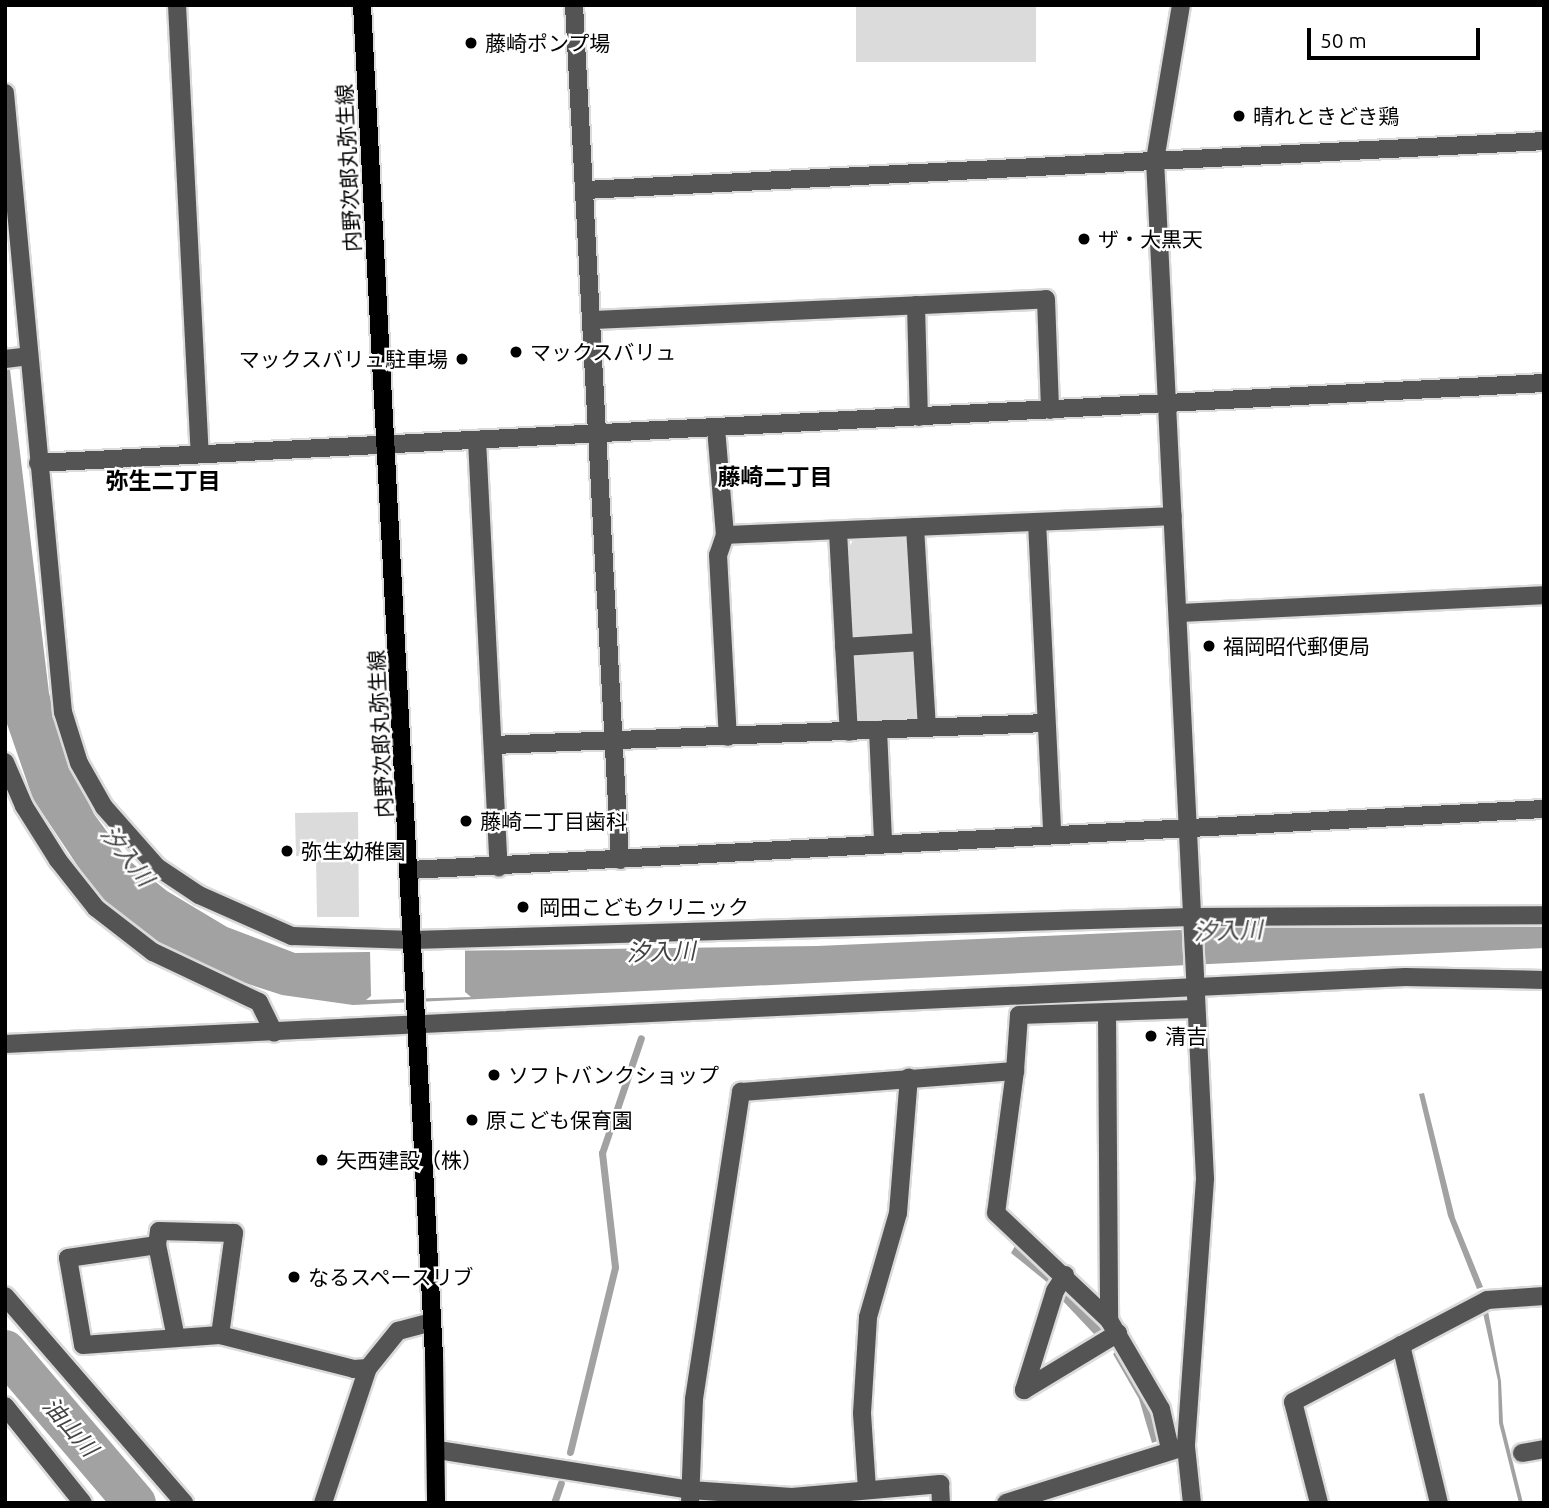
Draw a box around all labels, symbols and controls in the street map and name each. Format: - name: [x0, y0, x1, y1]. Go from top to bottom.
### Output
- scale bar: [1311, 14, 1484, 58]
- text: 50 m: [1320, 28, 1367, 52]
- place label: 藤崎ポンプ場: [485, 30, 611, 56]
- marker: 藤崎ポンプ場: [463, 35, 479, 51]
- street label: 内野次郎丸弥生線: [331, 83, 365, 253]
- place label: 晴れときどき鶏: [1253, 103, 1400, 129]
- marker: 晴れときどき鶏: [1231, 108, 1247, 124]
- place label: ザ・大黒天: [1098, 226, 1203, 252]
- marker: ザ・大黒天: [1076, 231, 1092, 247]
- place label: マックスバリュ: [530, 339, 677, 365]
- marker: マックスバリュ: [508, 344, 524, 360]
- place label: マックスバリュ駐車場: [238, 346, 448, 372]
- marker: マックスバリュ駐車場: [454, 351, 470, 367]
- district label: 藤崎二丁目: [718, 463, 832, 491]
- district label: 弥生二丁目: [106, 467, 220, 495]
- place label: 福岡昭代郵便局: [1223, 633, 1370, 659]
- marker: 福岡昭代郵便局: [1201, 638, 1217, 654]
- street label: 内野次郎丸弥生線: [363, 649, 397, 819]
- place label: 藤崎二丁目歯科: [480, 808, 627, 834]
- marker: 藤崎二丁目歯科: [458, 813, 474, 829]
- water label: 汐入川: [95, 820, 159, 892]
- place label: 弥生幼稚園: [301, 838, 406, 864]
- marker: 弥生幼稚園: [279, 843, 295, 859]
- place label: 岡田こどもクリニック: [539, 894, 749, 920]
- marker: 岡田こどもクリニック: [513, 897, 533, 917]
- water label: 汐入川: [1193, 916, 1263, 946]
- water label: 汐入川: [626, 937, 696, 967]
- place label: 清吉: [1165, 1023, 1207, 1049]
- marker: 清吉: [1143, 1028, 1159, 1044]
- place label: ソフトバンクショップ: [508, 1062, 718, 1088]
- marker: ソフトバンクショップ: [486, 1067, 502, 1083]
- place label: 原こども保育園: [486, 1107, 633, 1133]
- marker: 原こども保育園: [464, 1112, 480, 1128]
- place label: 矢西建設（株）: [336, 1147, 483, 1173]
- marker: 矢西建設（株）: [314, 1152, 330, 1168]
- place label: なるスペースリブ: [308, 1264, 476, 1290]
- marker: なるスペースリブ: [286, 1269, 302, 1285]
- water label: 油山川: [37, 1392, 103, 1462]

